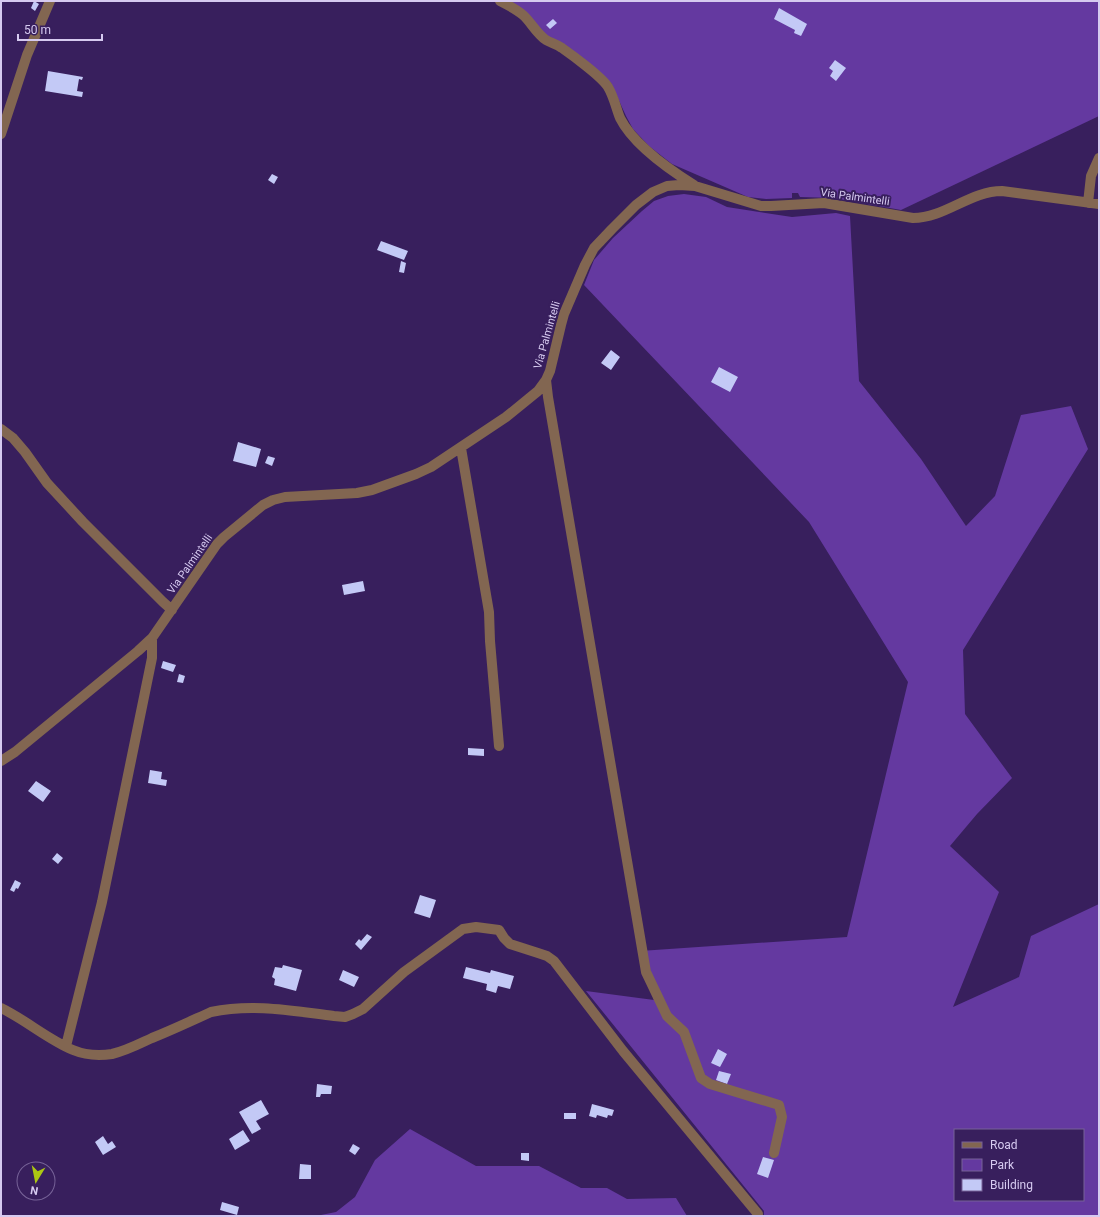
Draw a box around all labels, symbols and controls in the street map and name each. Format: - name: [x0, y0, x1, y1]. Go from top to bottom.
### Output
- scale bar: [18, 16, 102, 42]
- text: 50 m: [24, 23, 51, 37]
- street label: Via Palmintelli: [820, 186, 890, 208]
- street label: Via Palmintelli: [531, 300, 563, 370]
- street label: Via Palmintelli: [165, 532, 215, 596]
- legend: [954, 1129, 1084, 1201]
- text: Road: [990, 1138, 1018, 1152]
- text: Park: [990, 1158, 1015, 1172]
- north arrow: [16, 1161, 56, 1201]
- text: Building: [990, 1178, 1033, 1192]
- text: N: [29, 1183, 39, 1197]

